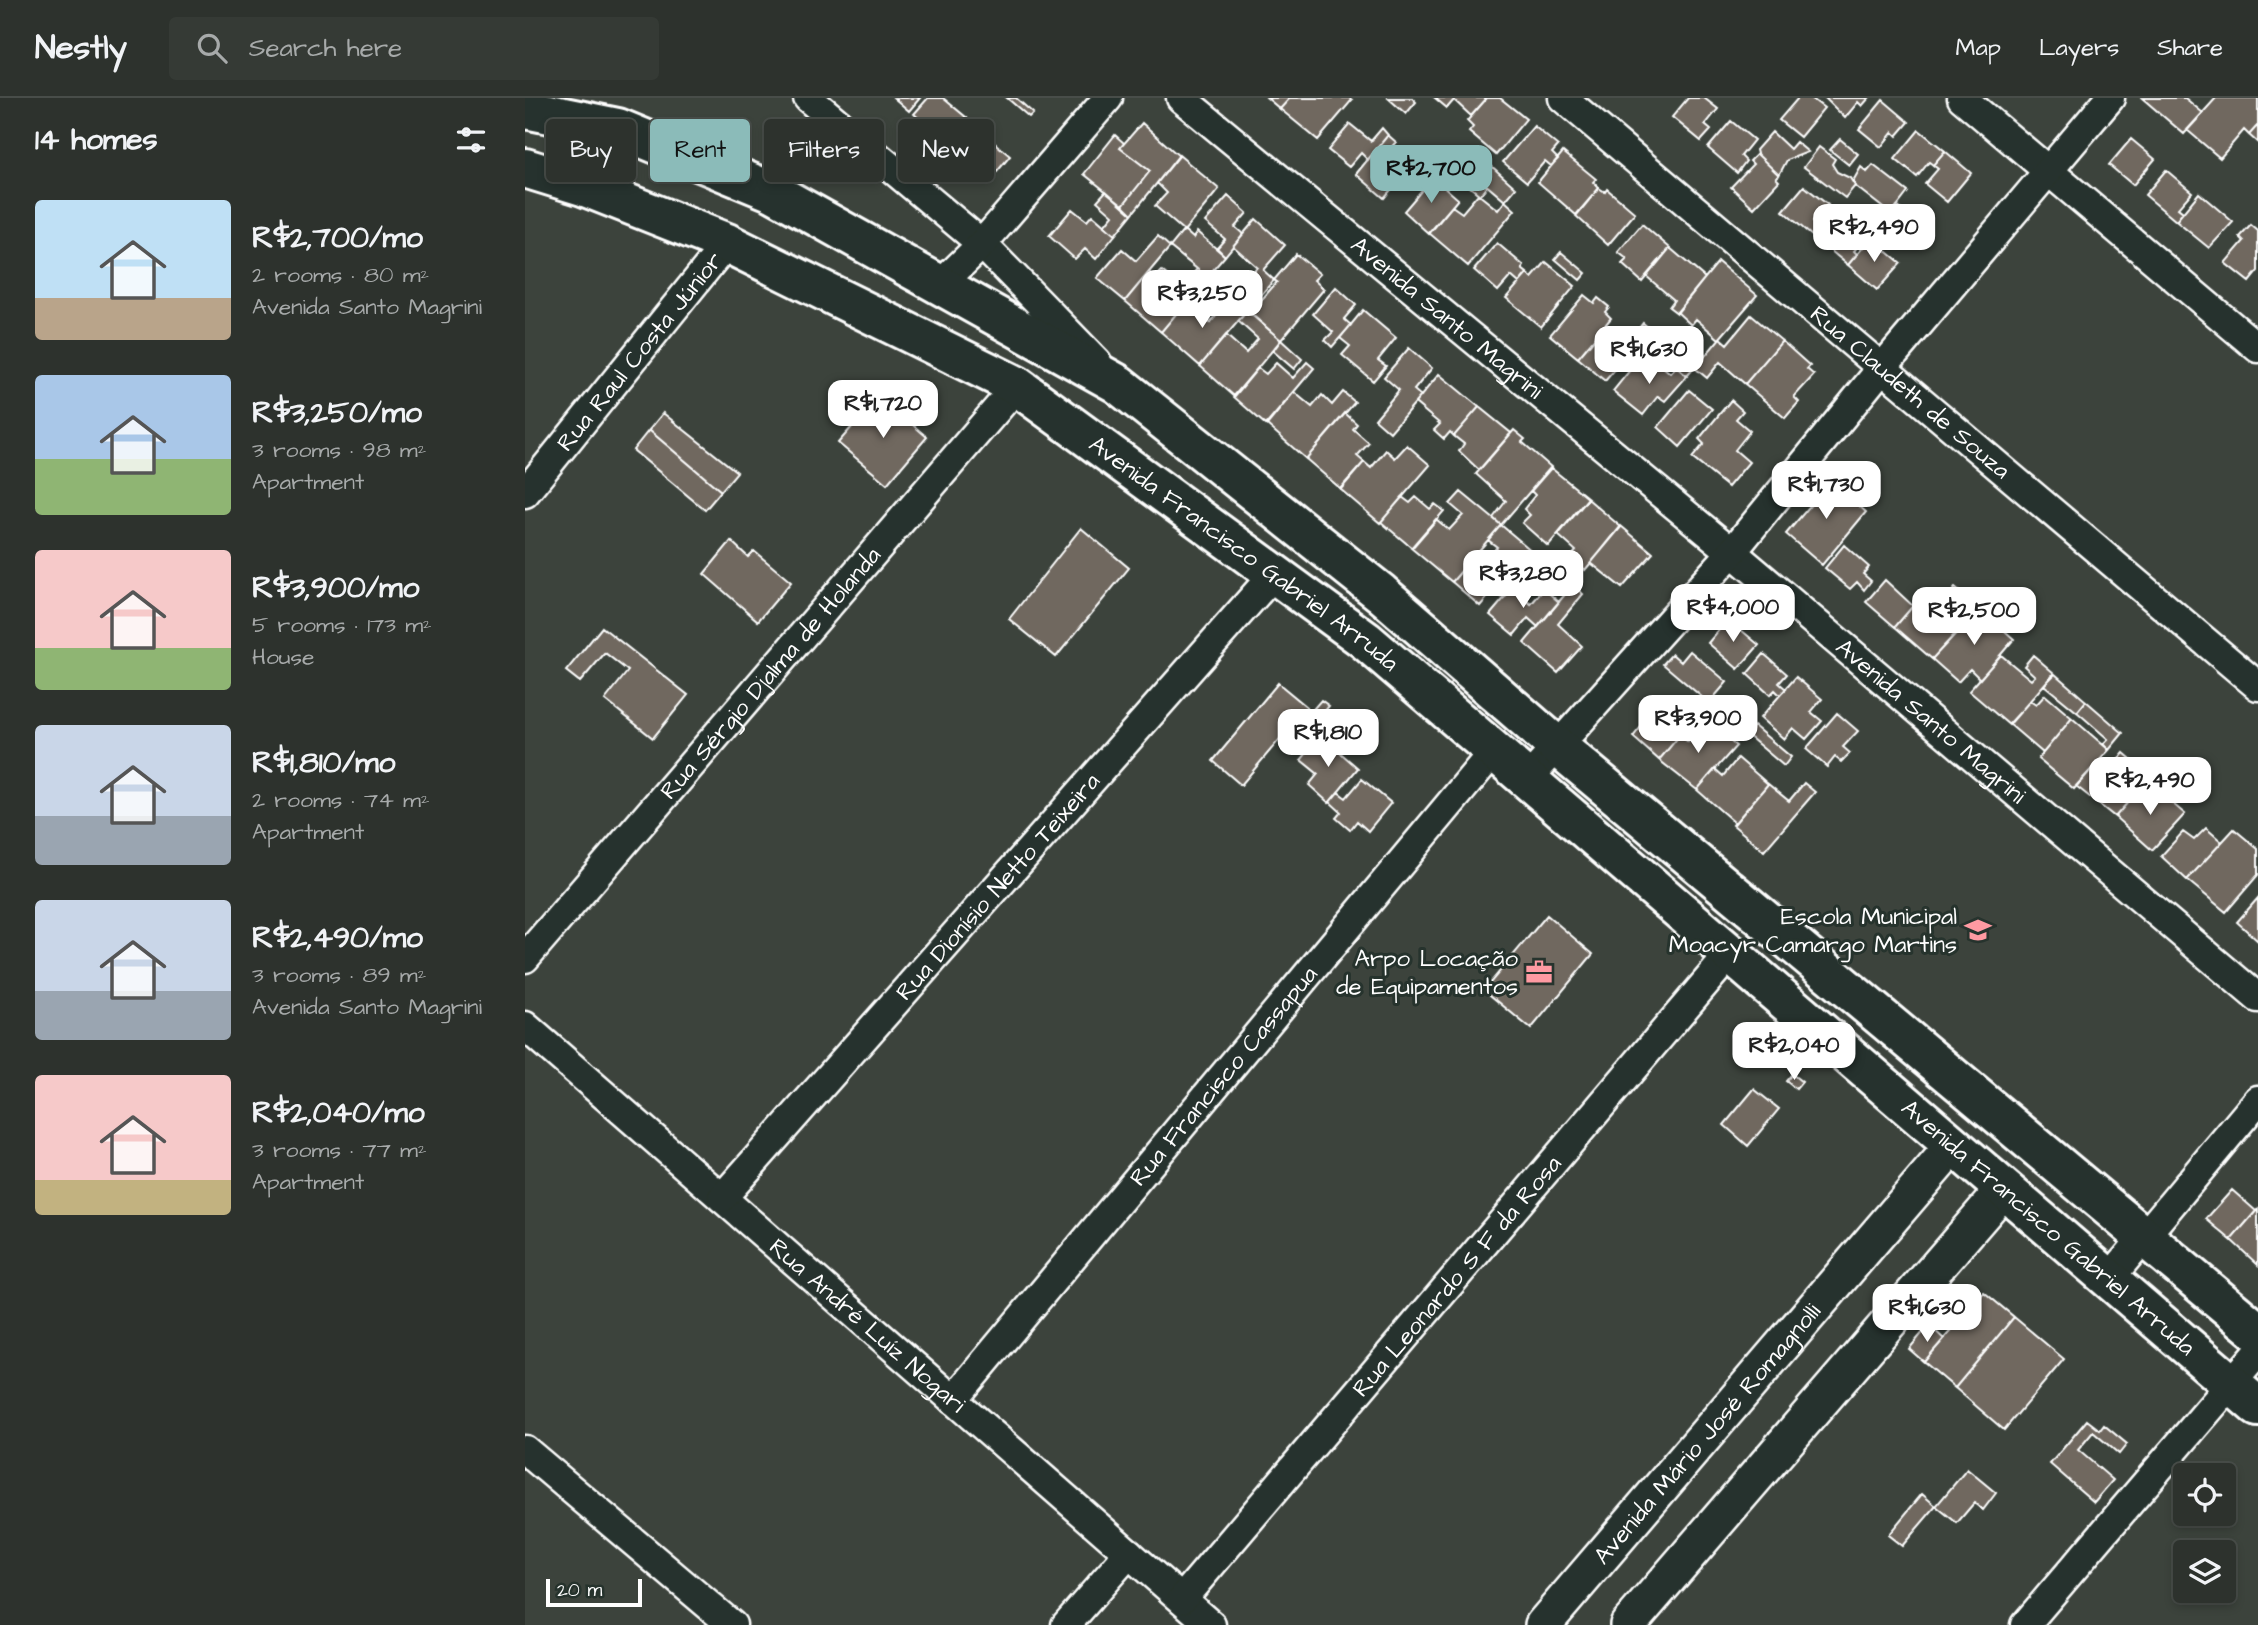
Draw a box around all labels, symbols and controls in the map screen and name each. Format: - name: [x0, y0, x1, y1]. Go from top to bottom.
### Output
- search box: [169, 17, 659, 80]
- text: Nestly: [35, 25, 127, 71]
- icon: search: [193, 29, 231, 67]
- text: Search here: [249, 30, 402, 66]
- text: Map: [1956, 31, 2001, 65]
- text: Layers: [2039, 31, 2119, 65]
- text: Share: [2157, 31, 2223, 65]
- text: 14 homes: [35, 119, 158, 161]
- chip: Buy: [546, 119, 636, 182]
- chip: Rent: [650, 119, 750, 182]
- chip: Filters: [764, 119, 884, 182]
- chip: New: [898, 119, 994, 182]
- icon: filters: [452, 121, 490, 159]
- pin: R$2,700: [1366, 146, 1496, 205]
- text: R$2,700: [1386, 152, 1476, 184]
- pin: R$2,490: [1809, 204, 1939, 264]
- text: R$2,490: [1829, 211, 1919, 243]
- text: R$2,700/mo: [252, 217, 423, 259]
- icon: home: [91, 228, 175, 312]
- street label: Avenida Santo Magrini: [1343, 229, 1550, 408]
- street label: Rua Raul Costa Júnior: [549, 245, 731, 459]
- text: 2 rooms · 80 m²: [252, 259, 429, 291]
- pin: R$3,250: [1137, 271, 1267, 330]
- text: R$3,250: [1158, 277, 1246, 309]
- text: Avenida Santo Magrini: [252, 291, 482, 323]
- street label: Rua Claudeth de Souza: [1802, 298, 2017, 487]
- pin: R$1,630: [1584, 327, 1714, 386]
- text: R$1,630: [1611, 333, 1687, 365]
- pin: R$1,720: [818, 380, 948, 440]
- text: R$1,720: [844, 387, 922, 419]
- text: R$3,250/mo: [252, 392, 422, 434]
- icon: home: [91, 403, 175, 487]
- street label: Avenida Francisco Gabriel Arruda: [1082, 428, 1406, 680]
- text: 3 rooms · 98 m²: [252, 434, 426, 466]
- pin: R$1,730: [1761, 462, 1891, 521]
- text: Apartment: [252, 466, 364, 498]
- text: R$1,730: [1788, 468, 1864, 500]
- street label: Rua Sérgio Djalma de Holanda: [653, 540, 889, 807]
- pin: R$3,280: [1458, 550, 1588, 610]
- text: R$3,280: [1479, 557, 1567, 589]
- text: R$3,900/mo: [252, 567, 420, 609]
- icon: home: [91, 578, 175, 662]
- pin: R$4,000: [1668, 584, 1798, 644]
- pin: R$2,500: [1909, 588, 2039, 647]
- text: R$4,000: [1687, 591, 1779, 623]
- text: R$2,500: [1928, 594, 2020, 626]
- text: 5 rooms · 173 m²: [252, 609, 432, 641]
- street label: Avenida Santo Magrini: [1828, 631, 2033, 812]
- text: House: [252, 641, 315, 673]
- pin: R$3,900: [1633, 696, 1763, 755]
- text: R$3,900: [1654, 702, 1742, 734]
- pin: R$1,810: [1263, 710, 1393, 769]
- text: R$1,810: [1294, 716, 1362, 748]
- text: R$1,810/mo: [252, 742, 395, 784]
- icon: home: [91, 753, 175, 837]
- pin: R$2,490: [2085, 758, 2215, 817]
- text: R$2,490: [2105, 764, 2195, 796]
- street label: Rua Dionísio Netto Teixeira: [888, 766, 1108, 1008]
- text: 2 rooms · 74 m²: [252, 784, 430, 816]
- text: Apartment: [252, 816, 364, 848]
- place label: Escola Municipal Moacyr Camargo Martins: [1669, 900, 1957, 963]
- school or university icon: Escola Municipal Moacyr Camargo Martins: [1963, 915, 1993, 945]
- text: R$2,490/mo: [252, 917, 423, 959]
- icon: home: [91, 928, 175, 1012]
- place label: Arpo Locação de Equipamentos: [1336, 942, 1519, 1004]
- office icon: Arpo Locação de Equipamentos: [1524, 957, 1554, 987]
- text: 3 rooms · 89 m²: [252, 959, 426, 991]
- street label: Rua Francisco Cassapua: [1122, 959, 1326, 1194]
- text: Avenida Santo Magrini: [252, 991, 482, 1023]
- pin: R$2,040: [1729, 1023, 1859, 1082]
- text: R$2,040: [1748, 1029, 1840, 1061]
- text: R$2,040/mo: [252, 1092, 425, 1134]
- street label: Avenida Francisco Gabriel Arruda: [1894, 1092, 2202, 1364]
- icon: home: [91, 1103, 175, 1187]
- text: 3 rooms · 77 m²: [252, 1134, 427, 1166]
- street label: Rua Leonardo S F da Rosa: [1345, 1148, 1570, 1405]
- text: Apartment: [252, 1166, 364, 1198]
- street label: Rua André Luíz Nogari: [761, 1231, 973, 1421]
- pin: R$1,630: [1862, 1284, 1992, 1344]
- text: R$1,630: [1889, 1291, 1965, 1323]
- street label: Avenida Mário José Romagnolli: [1586, 1296, 1829, 1572]
- map controls: [2173, 1463, 2236, 1603]
- button: locate: [2173, 1463, 2236, 1526]
- button: layers: [2173, 1540, 2236, 1603]
- scale bar: [546, 1576, 642, 1608]
- text: 20 m: [557, 1577, 602, 1604]

